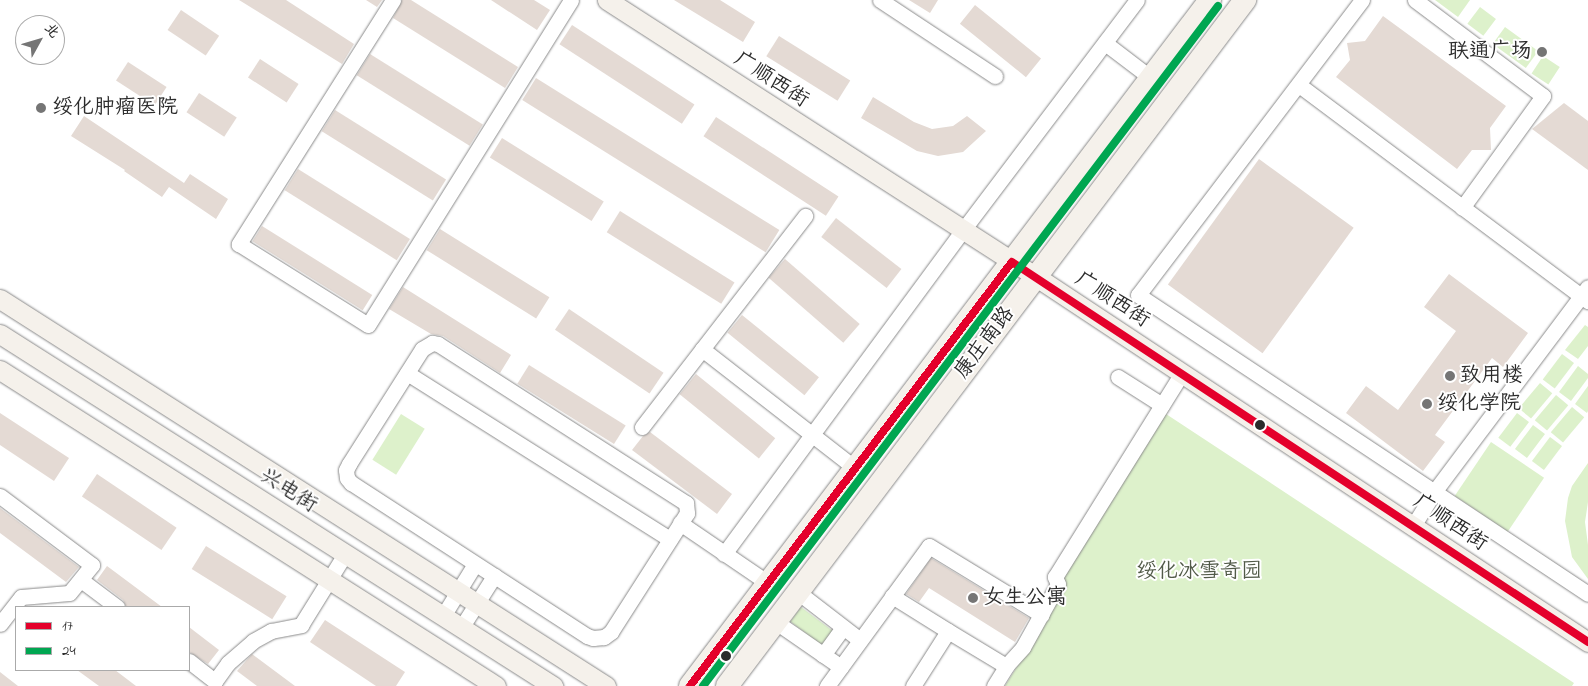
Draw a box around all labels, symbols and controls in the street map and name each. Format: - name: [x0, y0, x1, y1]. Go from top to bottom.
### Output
- north arrow: [15, 15, 65, 65]
- text: 北: [39, 19, 64, 43]
- place label: 联通广场: [1448, 39, 1532, 65]
- marker: 联通广场: [1536, 46, 1548, 58]
- street label: 广顺西街: [729, 47, 813, 113]
- place label: 绥化肿瘤医院: [52, 95, 178, 121]
- marker: 绥化肿瘤医院: [34, 101, 48, 115]
- street label: 广顺西街: [1070, 267, 1154, 333]
- street label: 康庄南路: [950, 302, 1020, 384]
- place label: 致用楼: [1460, 363, 1523, 389]
- marker: 致用楼: [1444, 370, 1456, 382]
- place label: 绥化学院: [1437, 391, 1521, 417]
- marker: 绥化学院: [1421, 398, 1433, 410]
- unlabelled marker: [1255, 420, 1265, 430]
- street label: 兴电街: [255, 464, 321, 518]
- street label: 广顺西街: [1408, 489, 1492, 557]
- park label: 绥化冰雪奇园: [1136, 559, 1262, 585]
- place label: 女生公寓: [983, 585, 1067, 611]
- marker: 女生公寓: [967, 592, 979, 604]
- legend: [15, 606, 190, 671]
- text: 17: [62, 615, 73, 637]
- text: 24: [62, 640, 76, 662]
- unlabelled marker: [721, 651, 731, 661]

